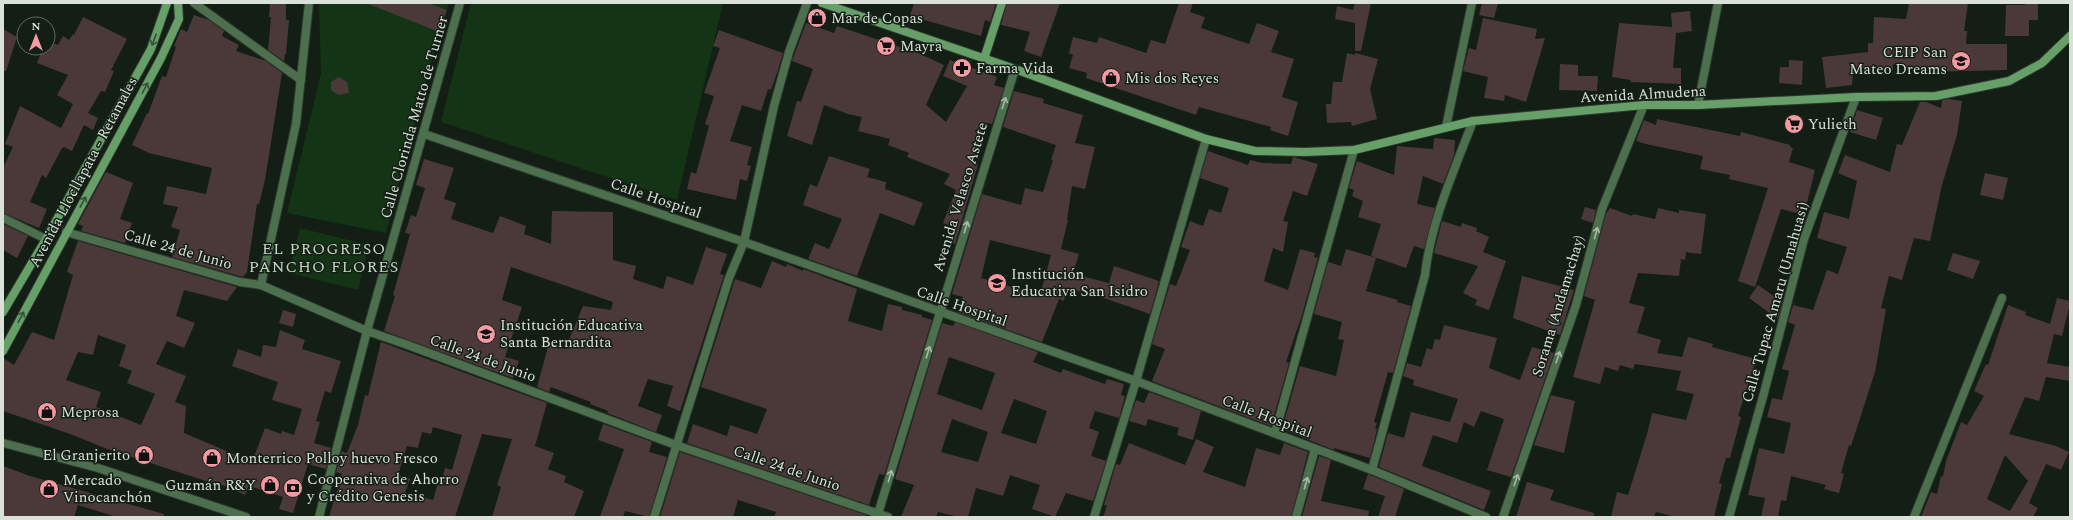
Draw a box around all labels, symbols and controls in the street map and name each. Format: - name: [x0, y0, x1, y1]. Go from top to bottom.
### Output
- shop icon: Mar de Copas: [806, 7, 828, 29]
- place label: Mar de Copas: [831, 7, 923, 30]
- street label: Calle Clorinda Matto de Turner: [374, 13, 455, 221]
- north arrow: [16, 16, 56, 56]
- text: N: [32, 18, 41, 35]
- one-way arrow: [150, 33, 157, 46]
- supermarket icon: Mayra: [875, 35, 897, 57]
- place label: Mayra: [900, 35, 943, 58]
- place label: CEIP San Mateo Dreams: [1849, 41, 1947, 81]
- school or university icon: CEIP San Mateo Dreams: [1950, 50, 1972, 72]
- pharmacy icon: Farma Vida: [951, 57, 973, 79]
- place label: Farma Vida: [976, 57, 1054, 80]
- shop icon: Mis dos Reyes: [1100, 67, 1122, 89]
- place label: Mis dos Reyes: [1125, 67, 1219, 90]
- street label: Avenida Llocllapata - Retamales: [23, 73, 144, 272]
- street label: Avenida Almudena: [1579, 80, 1707, 109]
- one-way arrow: [141, 82, 149, 94]
- one-way arrow: [1001, 97, 1008, 110]
- supermarket icon: Yulieth: [1783, 113, 1805, 135]
- place label: Yulieth: [1808, 113, 1857, 136]
- street label: Avenida Velasco Astete: [927, 119, 994, 275]
- street label: Calle Hospital: [607, 172, 704, 225]
- one-way arrow: [79, 196, 87, 208]
- street label: Calle Tupac Amaru (Umahuasi): [1736, 199, 1815, 405]
- one-way arrow: [963, 221, 970, 234]
- street label: Calle 24 de Junio: [121, 223, 235, 276]
- one-way arrow: [1592, 226, 1600, 239]
- street label: Sorama (Andamachay): [1526, 233, 1591, 380]
- district label: EL PROGRESO PANCHO FLORES: [249, 237, 399, 279]
- place label: Institución Educativa San Isidro: [1011, 263, 1148, 303]
- school or university icon: Institución Educativa San Isidro: [986, 272, 1008, 294]
- street label: Calle Hospital: [913, 280, 1010, 333]
- one-way arrow: [18, 311, 26, 323]
- place label: Institución Educativa Santa Bernardita: [500, 314, 643, 354]
- school or university icon: Institución Educativa Santa Bernardita: [475, 323, 497, 345]
- street label: Calle 24 de Junio: [426, 329, 539, 388]
- one-way arrow: [925, 345, 932, 358]
- one-way arrow: [1555, 351, 1562, 364]
- street label: Calle Hospital: [1218, 389, 1315, 444]
- shop icon: Meprosa: [36, 401, 58, 423]
- place label: Meprosa: [61, 401, 120, 424]
- street label: Calle 24 de Junio: [730, 439, 843, 498]
- place label: El Granjerito: [42, 444, 130, 467]
- shop icon: El Granjerito: [133, 444, 155, 466]
- shop icon: Monterrico Polloy huevo Fresco: [201, 447, 223, 469]
- place label: Monterrico Polloy huevo Fresco: [226, 447, 438, 470]
- place label: Cooperativa de Ahorro y Crédito Genesis: [306, 468, 459, 508]
- place label: Mercado Vinocanchón: [63, 469, 152, 509]
- one-way arrow: [887, 470, 894, 483]
- place label: Guzmán R&Y: [165, 474, 256, 497]
- shop icon: Guzmán R&Y: [259, 474, 281, 496]
- one-way arrow: [1513, 474, 1520, 487]
- bank icon: Cooperativa de Ahorro y Crédito Genesis: [282, 477, 304, 499]
- one-way arrow: [1302, 477, 1310, 490]
- shop icon: Mercado Vinocanchón: [38, 478, 60, 500]

